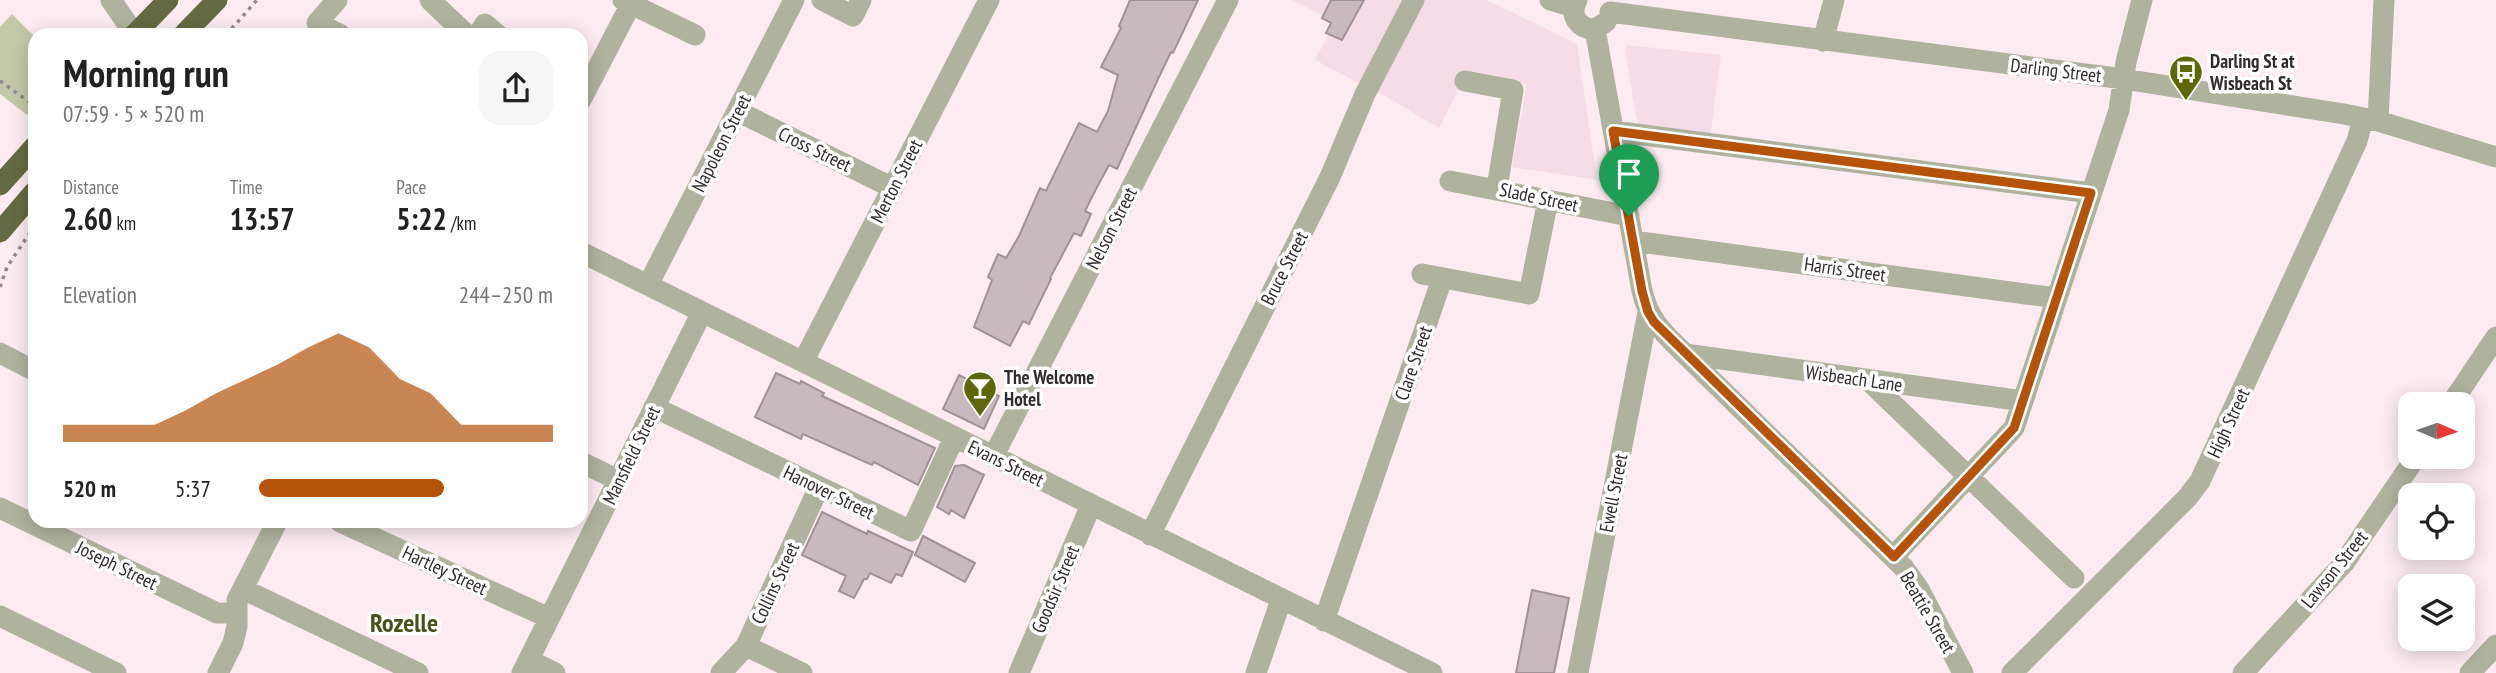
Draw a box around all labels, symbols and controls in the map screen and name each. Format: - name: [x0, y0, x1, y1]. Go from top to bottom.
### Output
- text: Morning run: [63, 48, 229, 97]
- place label: Darling St at Wisbeach St: [2209, 49, 2295, 95]
- button: share: [479, 51, 553, 125]
- street label: Darling Street: [2009, 53, 2104, 88]
- bus stop icon: Darling St at Wisbeach St: [2167, 53, 2205, 102]
- street label: Napoleon Street: [686, 89, 756, 196]
- text: 07:59 · 5 × 520 m: [63, 99, 204, 128]
- street label: Cross Street: [775, 121, 856, 177]
- street label: Merton Street: [865, 135, 928, 227]
- pin: [1599, 144, 1659, 216]
- icon: arrive: [1610, 155, 1648, 193]
- text: Distance: [63, 175, 119, 199]
- text: Time: [230, 175, 263, 199]
- text: Pace: [396, 175, 426, 199]
- street label: Slade Street: [1498, 177, 1581, 217]
- street label: Nelson Street: [1080, 182, 1142, 273]
- text: 2.60: [63, 199, 112, 238]
- text: 13:57: [230, 199, 295, 238]
- text: 5:22: [396, 199, 447, 238]
- text: km: [112, 211, 136, 235]
- text: /km: [447, 211, 476, 235]
- street label: Bruce Street: [1255, 226, 1313, 309]
- street label: Harris Street: [1803, 251, 1888, 287]
- text: Elevation: [63, 280, 137, 309]
- text: 244–250 m: [459, 280, 553, 309]
- street label: Clare Street: [1389, 322, 1437, 403]
- street label: Wisbeach Lane: [1804, 359, 1904, 397]
- place label: The Welcome Hotel: [1004, 365, 1094, 411]
- bar icon: The Welcome Hotel: [961, 369, 999, 418]
- street label: High Street: [2201, 384, 2255, 462]
- north arrow: [2398, 392, 2474, 469]
- map controls: [2398, 392, 2475, 651]
- street label: Mansfield Street: [597, 401, 665, 508]
- street label: Evans Street: [964, 434, 1048, 492]
- street label: Ewell Street: [1594, 451, 1632, 534]
- street label: Hanover Street: [780, 460, 879, 525]
- text: 520 m: [63, 474, 116, 503]
- text: 5:37: [175, 474, 211, 503]
- button: locate: [2398, 483, 2475, 560]
- street label: Lawson Street: [2295, 525, 2373, 613]
- street label: Joseph Street: [72, 535, 162, 595]
- street label: Collins Street: [746, 538, 805, 628]
- street label: Hartley Street: [399, 540, 492, 600]
- street label: Goodsir Street: [1026, 541, 1085, 637]
- street label: Beattie Street: [1895, 567, 1961, 658]
- button: layers: [2398, 574, 2475, 651]
- district label: Rozelle: [370, 606, 438, 639]

